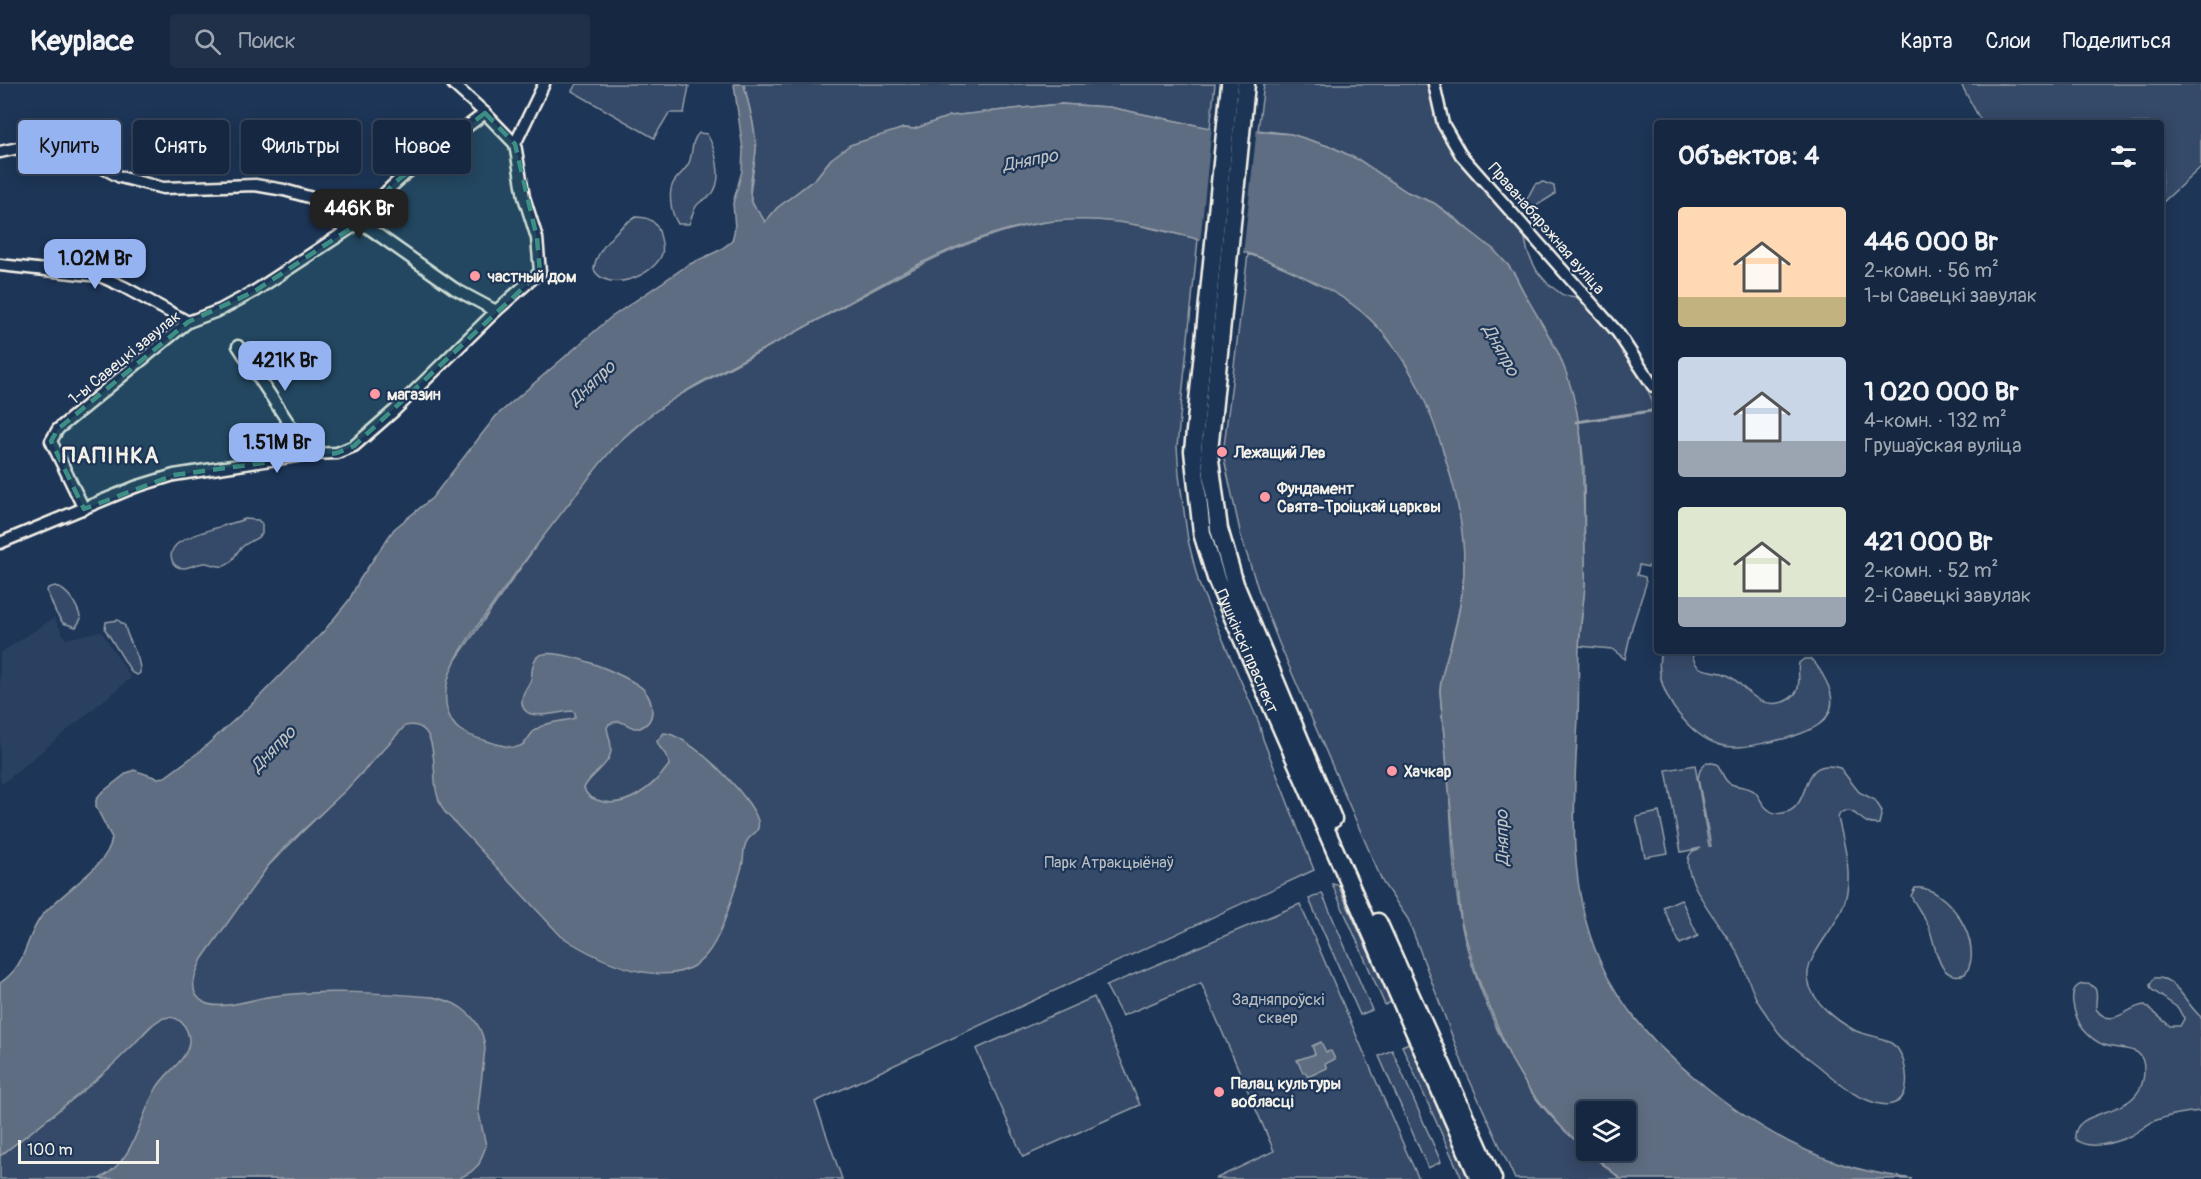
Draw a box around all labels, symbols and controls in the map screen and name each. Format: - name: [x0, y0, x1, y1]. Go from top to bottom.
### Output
- search box: [170, 14, 590, 68]
- text: Keyplace: [30, 24, 134, 59]
- icon: search: [191, 25, 224, 58]
- text: Поиск: [239, 27, 296, 55]
- text: Карта: [1900, 28, 1952, 55]
- text: Слои: [1985, 28, 2030, 55]
- text: Поделиться: [2063, 28, 2171, 55]
- chip: Купить: [18, 120, 121, 174]
- chip: Снять: [133, 120, 229, 174]
- chip: Фильтры: [241, 120, 361, 174]
- chip: Новое: [373, 120, 471, 174]
- text: Объектов: 4: [1678, 140, 1819, 172]
- icon: filters: [2107, 140, 2140, 173]
- water label: Дняпро: [1000, 144, 1061, 177]
- street label: Праванабярэжная вуліца: [1484, 159, 1609, 299]
- pin: 446K Br: [304, 189, 414, 240]
- text: 446K Br: [324, 196, 394, 221]
- text: 446 000 Br: [1864, 226, 1998, 258]
- icon: home: [1726, 231, 1798, 303]
- pin: 1.02M Br: [33, 239, 157, 290]
- text: 1.02M Br: [58, 246, 132, 271]
- text: 2-комн. · 56 m²: [1864, 258, 1999, 283]
- place label: частный дом: [487, 267, 577, 287]
- marker: частный дом: [468, 269, 482, 283]
- text: 1-ы Савецкі завулак: [1864, 283, 2037, 308]
- street label: 1-ы Савецкі завулак: [65, 306, 185, 409]
- water label: Дняпро: [1477, 319, 1525, 381]
- pin: 421K Br: [230, 341, 340, 392]
- text: 421K Br: [252, 348, 318, 373]
- water label: Дняпро: [563, 355, 621, 411]
- text: 1 020 000 Br: [1864, 376, 2018, 408]
- icon: home: [1726, 381, 1798, 453]
- place label: магазин: [387, 385, 441, 405]
- marker: магазин: [368, 387, 382, 401]
- text: 4-комн. · 132 m²: [1864, 408, 2007, 433]
- pin: 1.51M Br: [215, 423, 339, 474]
- text: 1.51M Br: [243, 430, 311, 455]
- text: Грушаўская вуліца: [1864, 433, 2021, 458]
- district label: ПАПІНКА: [62, 442, 160, 470]
- place label: Лежащий Лев: [1233, 443, 1326, 463]
- marker: Лежащий Лев: [1215, 445, 1229, 459]
- place label: Фундамент Свята-Троіцкай царквы: [1276, 479, 1441, 517]
- marker: Фундамент Свята-Троіцкай царквы: [1258, 490, 1272, 504]
- text: 421 000 Br: [1864, 526, 1992, 558]
- icon: home: [1726, 531, 1798, 603]
- text: 2-комн. · 52 m²: [1864, 558, 1998, 583]
- text: 2-і Савецкі завулак: [1864, 583, 2031, 608]
- street label: Пушкінскі праспект: [1211, 586, 1283, 716]
- water label: Дняпро: [245, 720, 302, 778]
- place label: Хачкар: [1404, 762, 1452, 782]
- marker: Хачкар: [1385, 764, 1399, 778]
- water label: Дняпро: [1490, 809, 1515, 867]
- park label: Парк Атракцыёнаў: [1044, 853, 1174, 873]
- park label: Задняпроўскі сквер: [1232, 990, 1324, 1028]
- place label: Палац культуры вобласці: [1231, 1074, 1341, 1112]
- marker: Палац культуры вобласці: [1212, 1085, 1226, 1099]
- map controls: [1576, 1101, 1636, 1161]
- button: layers: [1576, 1101, 1636, 1161]
- scale bar: [18, 1137, 159, 1164]
- text: 100 m: [27, 1140, 73, 1160]

